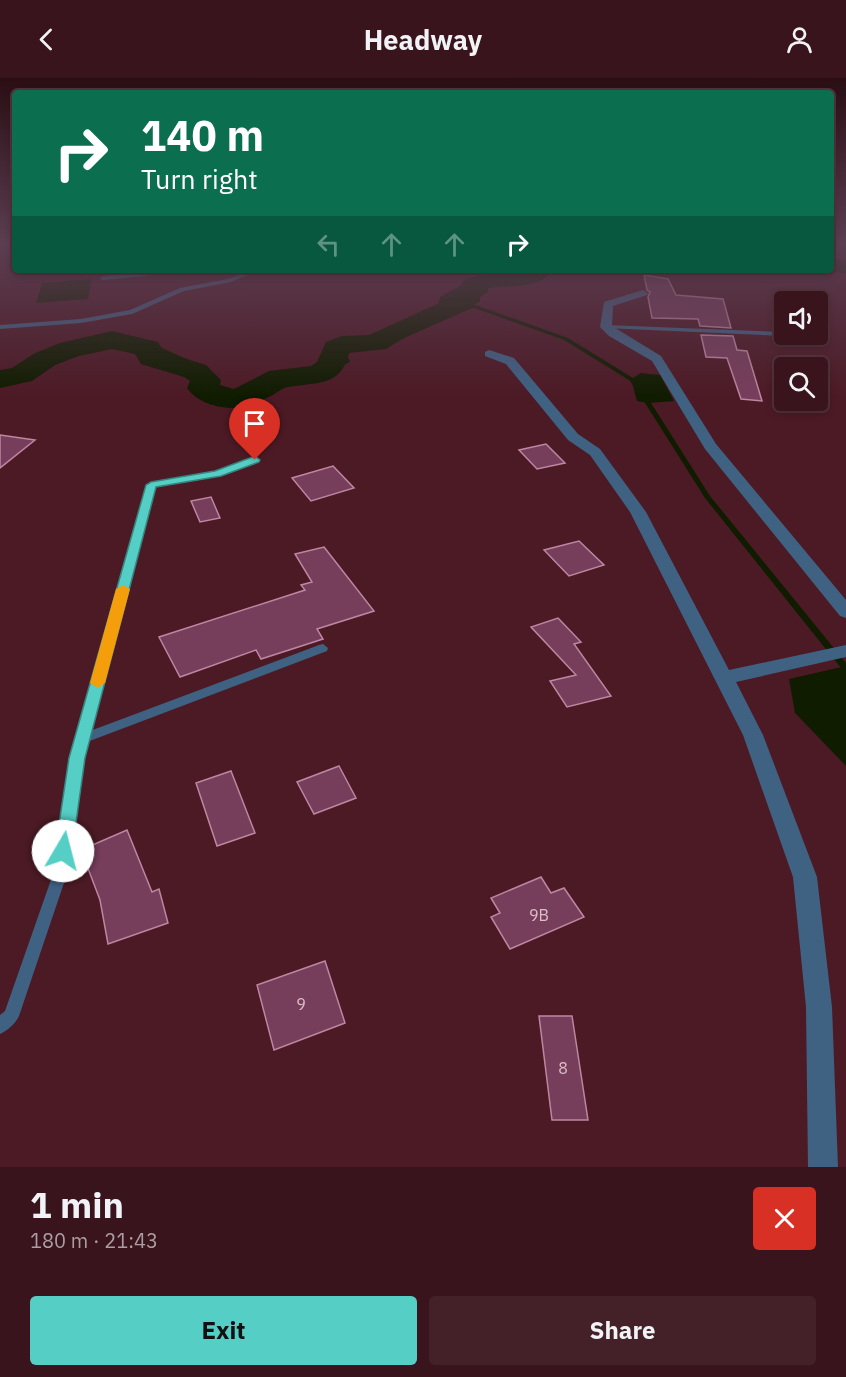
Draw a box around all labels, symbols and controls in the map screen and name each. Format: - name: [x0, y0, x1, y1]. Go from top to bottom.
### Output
- text: Headway: [364, 22, 482, 57]
- icon: back: [30, 23, 63, 56]
- icon: person: [783, 23, 816, 56]
- text: 140 m: [141, 108, 264, 163]
- icon: right: [42, 114, 120, 192]
- text: Turn right: [141, 161, 258, 196]
- icon: left: [312, 228, 345, 261]
- icon: ahead: [375, 228, 408, 261]
- icon: ahead: [438, 228, 471, 261]
- icon: right: [501, 228, 534, 261]
- map controls: [774, 291, 828, 411]
- button: sound: [774, 291, 828, 345]
- button: search: [774, 357, 828, 411]
- pin: [229, 398, 280, 460]
- icon: arrive: [238, 407, 271, 440]
- position arrow: [31, 819, 95, 883]
- house number: 9В: [529, 905, 549, 925]
- house number: 9: [296, 994, 306, 1014]
- house number: 8: [558, 1058, 568, 1078]
- text: 1 min: [30, 1181, 124, 1228]
- button: close: [753, 1187, 816, 1250]
- text: 180 m · 21:43: [30, 1227, 158, 1254]
- button: Exit: [30, 1296, 417, 1365]
- button: Share: [429, 1296, 816, 1365]

